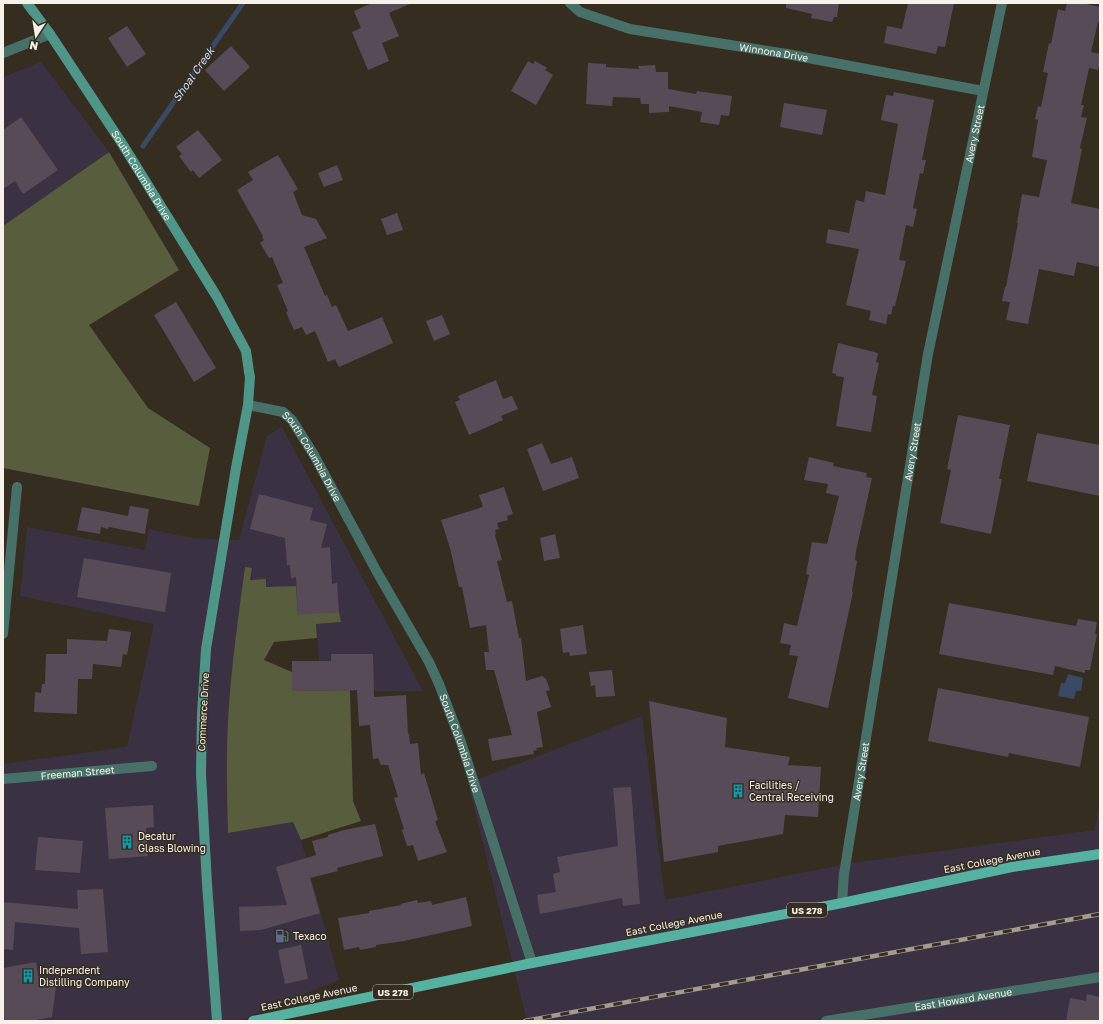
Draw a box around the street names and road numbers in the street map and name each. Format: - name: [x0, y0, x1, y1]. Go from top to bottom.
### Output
- street label: Winnona Drive: [739, 41, 810, 64]
- street label: Avery Street: [962, 103, 986, 164]
- street label: South Columbia Drive: [109, 128, 174, 223]
- street label: South Columbia Drive: [280, 408, 344, 504]
- street label: Avery Street: [902, 421, 923, 482]
- street label: Commerce Drive: [195, 672, 211, 752]
- street label: South Columbia Drive: [437, 692, 483, 794]
- street label: Avery Street: [850, 741, 871, 802]
- street label: Freeman Street: [40, 763, 115, 782]
- street label: East College Avenue: [943, 845, 1041, 875]
- road number: US 278: [787, 903, 827, 917]
- street label: East College Avenue: [625, 908, 723, 938]
- street label: East College Avenue: [260, 981, 358, 1013]
- road number: US 278: [373, 985, 413, 999]
- street label: East Howard Avenue: [914, 985, 1013, 1013]

